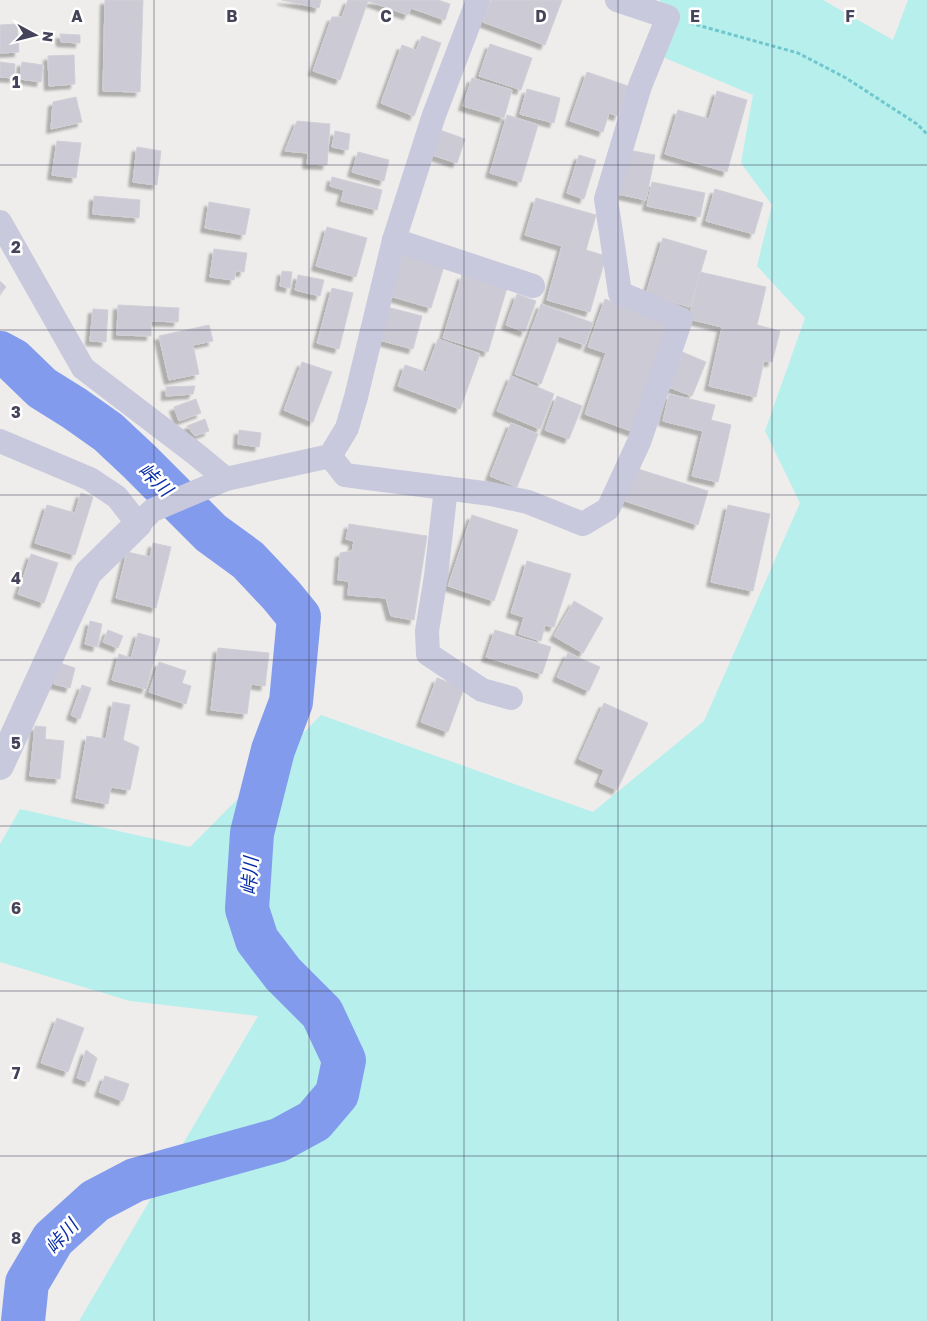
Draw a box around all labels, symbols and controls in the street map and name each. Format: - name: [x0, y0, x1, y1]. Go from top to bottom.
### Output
- text: A: [71, 6, 83, 26]
- text: B: [226, 6, 238, 26]
- text: C: [380, 6, 392, 26]
- text: D: [535, 6, 547, 26]
- text: E: [690, 6, 700, 26]
- text: F: [845, 6, 855, 26]
- north arrow: [10, 10, 60, 60]
- text: N: [39, 30, 57, 43]
- text: 1: [12, 72, 20, 92]
- text: 2: [11, 237, 21, 257]
- text: 3: [11, 402, 21, 422]
- water label: 峠川: [134, 458, 179, 502]
- text: 4: [11, 568, 21, 588]
- text: 5: [11, 733, 21, 753]
- water label: 峠川: [236, 854, 262, 896]
- text: 6: [11, 898, 21, 918]
- text: 7: [12, 1063, 21, 1083]
- water label: 峠川: [40, 1213, 83, 1258]
- text: 8: [11, 1228, 21, 1248]

